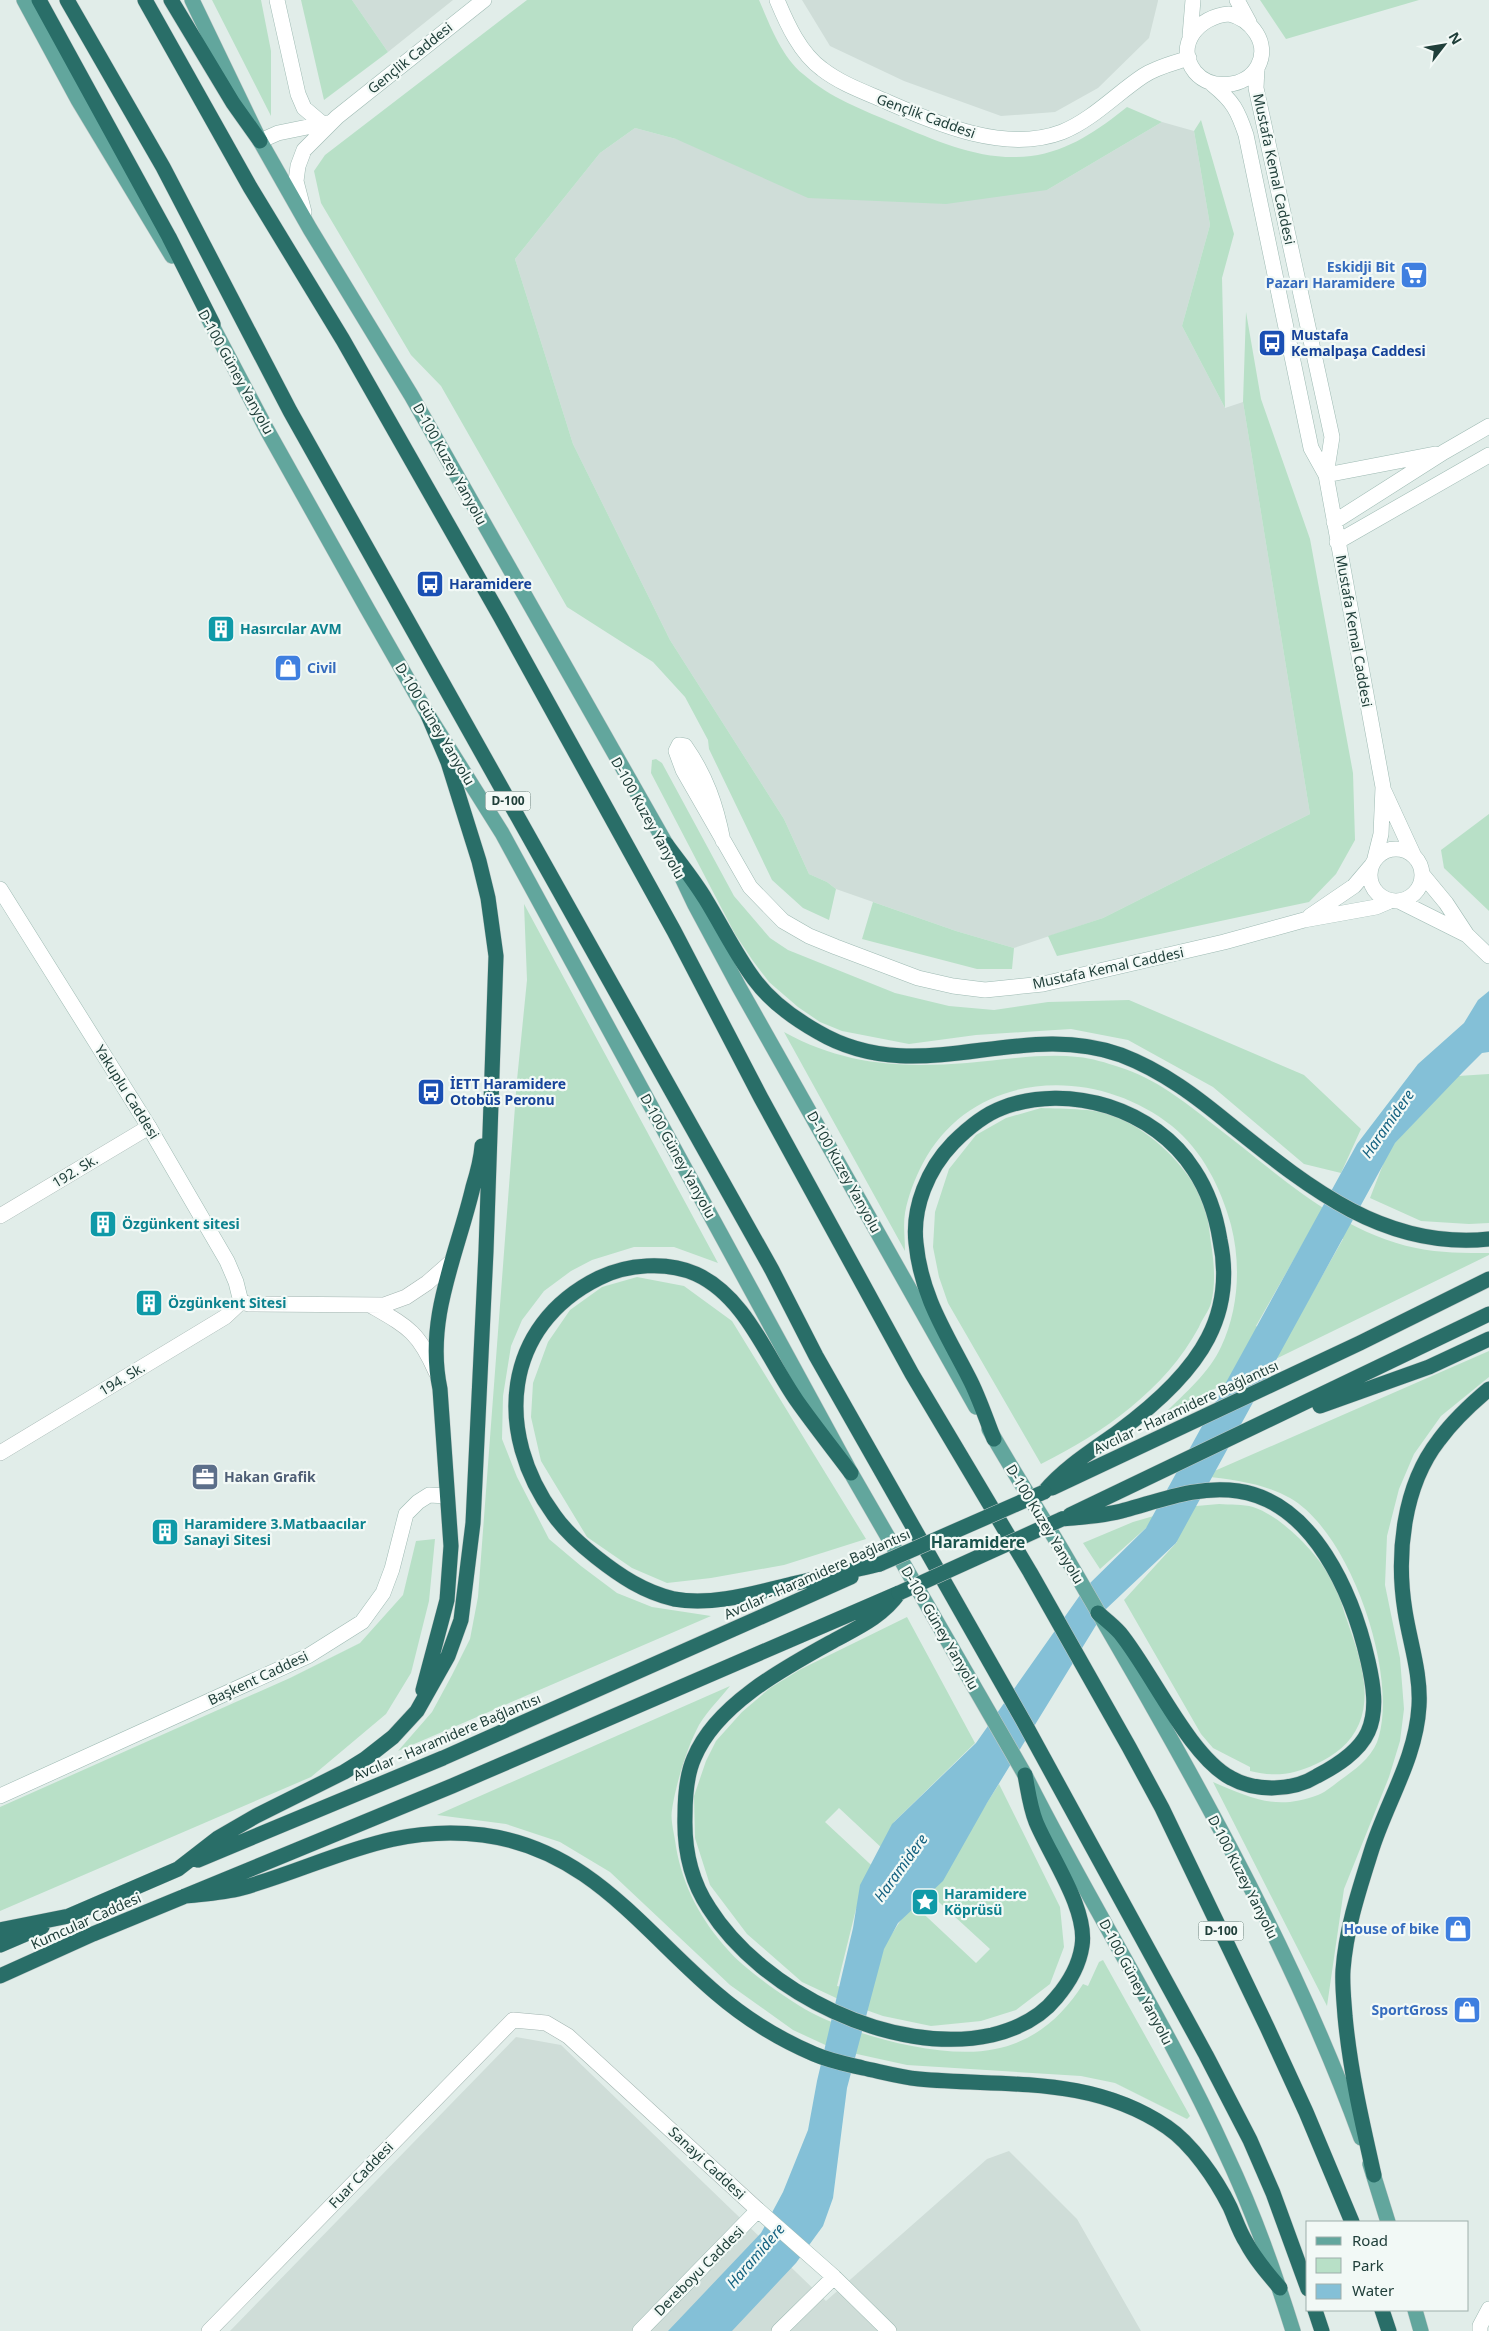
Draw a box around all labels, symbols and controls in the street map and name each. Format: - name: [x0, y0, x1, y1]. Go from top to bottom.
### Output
- street label: Gençlik Caddesi: [363, 18, 456, 98]
- north arrow: [1419, 20, 1469, 70]
- text: N: [1444, 28, 1467, 48]
- street label: Gençlik Caddesi: [874, 89, 978, 142]
- street label: Mustafa Kemal Caddesi: [1249, 92, 1300, 246]
- place label: Eskidji Bit Pazarı Haramidere: [1266, 257, 1395, 292]
- supermarket icon: Eskidji Bit Pazarı Haramidere: [1399, 260, 1429, 290]
- street label: D-100 Güney Yanyolu: [194, 306, 279, 438]
- place label: Mustafa Kemalpaşa Caddesi: [1291, 325, 1426, 360]
- bus stop icon: Mustafa Kemalpaşa Caddesi: [1257, 328, 1287, 358]
- street label: D-100 Kuzey Yanyolu: [409, 400, 492, 528]
- street label: Mustafa Kemal Caddesi: [1332, 553, 1377, 708]
- bus stop icon: Haramidere: [415, 569, 445, 599]
- place label: Haramidere: [449, 574, 532, 593]
- building icon: Hasırcılar AVM: [206, 614, 236, 644]
- place label: Hasırcılar AVM: [240, 619, 342, 638]
- shop icon: Civil: [273, 653, 303, 683]
- place label: Civil: [307, 658, 337, 677]
- street label: D-100 Güney Yanyolu: [391, 659, 480, 789]
- street label: D-100 Kuzey Yanyolu: [607, 754, 690, 882]
- road number: D-100: [486, 791, 530, 810]
- street label: Mustafa Kemal Caddesi: [1031, 942, 1185, 993]
- street label: Yakuplu Caddesi: [91, 1041, 164, 1143]
- place label: İETT Haramidere Otobüs Peronu: [450, 1074, 566, 1109]
- bus stop icon: İETT Haramidere Otobüs Peronu: [416, 1077, 446, 1107]
- water label: Haramidere: [1356, 1085, 1418, 1162]
- street label: D-100 Güney Yanyolu: [636, 1090, 721, 1222]
- street label: D-100 Kuzey Yanyolu: [803, 1108, 886, 1236]
- street label: 192. Sk.: [48, 1149, 101, 1192]
- building icon: Özgünkent sitesi: [88, 1209, 118, 1239]
- place label: Özgünkent sitesi: [122, 1214, 240, 1233]
- building icon: Özgünkent Sitesi: [134, 1288, 164, 1318]
- place label: Özgünkent Sitesi: [168, 1293, 286, 1312]
- street label: Avcılar - Haramidere Bağlantısı: [1090, 1355, 1281, 1458]
- street label: 194. Sk.: [95, 1357, 148, 1400]
- street label: D-100 Kuzey Yanyolu: [1002, 1460, 1089, 1587]
- office icon: Hakan Grafik: [190, 1462, 220, 1492]
- place label: Hakan Grafik: [224, 1467, 316, 1486]
- place label: Haramidere 3.Matbaacılar Sanayi Sitesi: [184, 1514, 367, 1549]
- building icon: Haramidere 3.Matbaacılar Sanayi Sitesi: [150, 1517, 180, 1547]
- street label: Avcılar - Haramidere Bağlantısı: [721, 1524, 913, 1623]
- district label: Haramidere: [931, 1531, 1025, 1553]
- street label: D-100 Güney Yanyolu: [897, 1562, 984, 1693]
- street label: Başkent Caddesi: [205, 1646, 311, 1709]
- street label: Avcılar - Haramidere Bağlantısı: [350, 1688, 543, 1785]
- street label: D-100 Kuzey Yanyolu: [1205, 1812, 1281, 1942]
- water label: Haramidere: [869, 1829, 932, 1905]
- place label: Haramidere Köprüsü: [944, 1884, 1027, 1919]
- place icon: Haramidere Köprüsü: [910, 1887, 940, 1917]
- street label: Kumcular Caddesi: [28, 1888, 144, 1953]
- shop icon: House of bike: [1443, 1914, 1473, 1944]
- street label: D-100 Güney Yanyolu: [1095, 1916, 1178, 2048]
- place label: House of bike: [1344, 1919, 1439, 1938]
- road number: D-100: [1198, 1922, 1244, 1940]
- shop icon: SportGross: [1452, 1995, 1482, 2025]
- place label: SportGross: [1371, 2000, 1448, 2019]
- street label: Sanayi Caddesi: [665, 2122, 750, 2203]
- street label: Fuar Caddesi: [324, 2137, 397, 2212]
- water label: Haramidere: [722, 2218, 789, 2292]
- legend: [1306, 2221, 1469, 2311]
- street label: Dereboyu Caddesi: [650, 2222, 748, 2320]
- text: Road: [1352, 2230, 1388, 2250]
- text: Park: [1352, 2255, 1384, 2275]
- text: Water: [1352, 2280, 1394, 2300]

